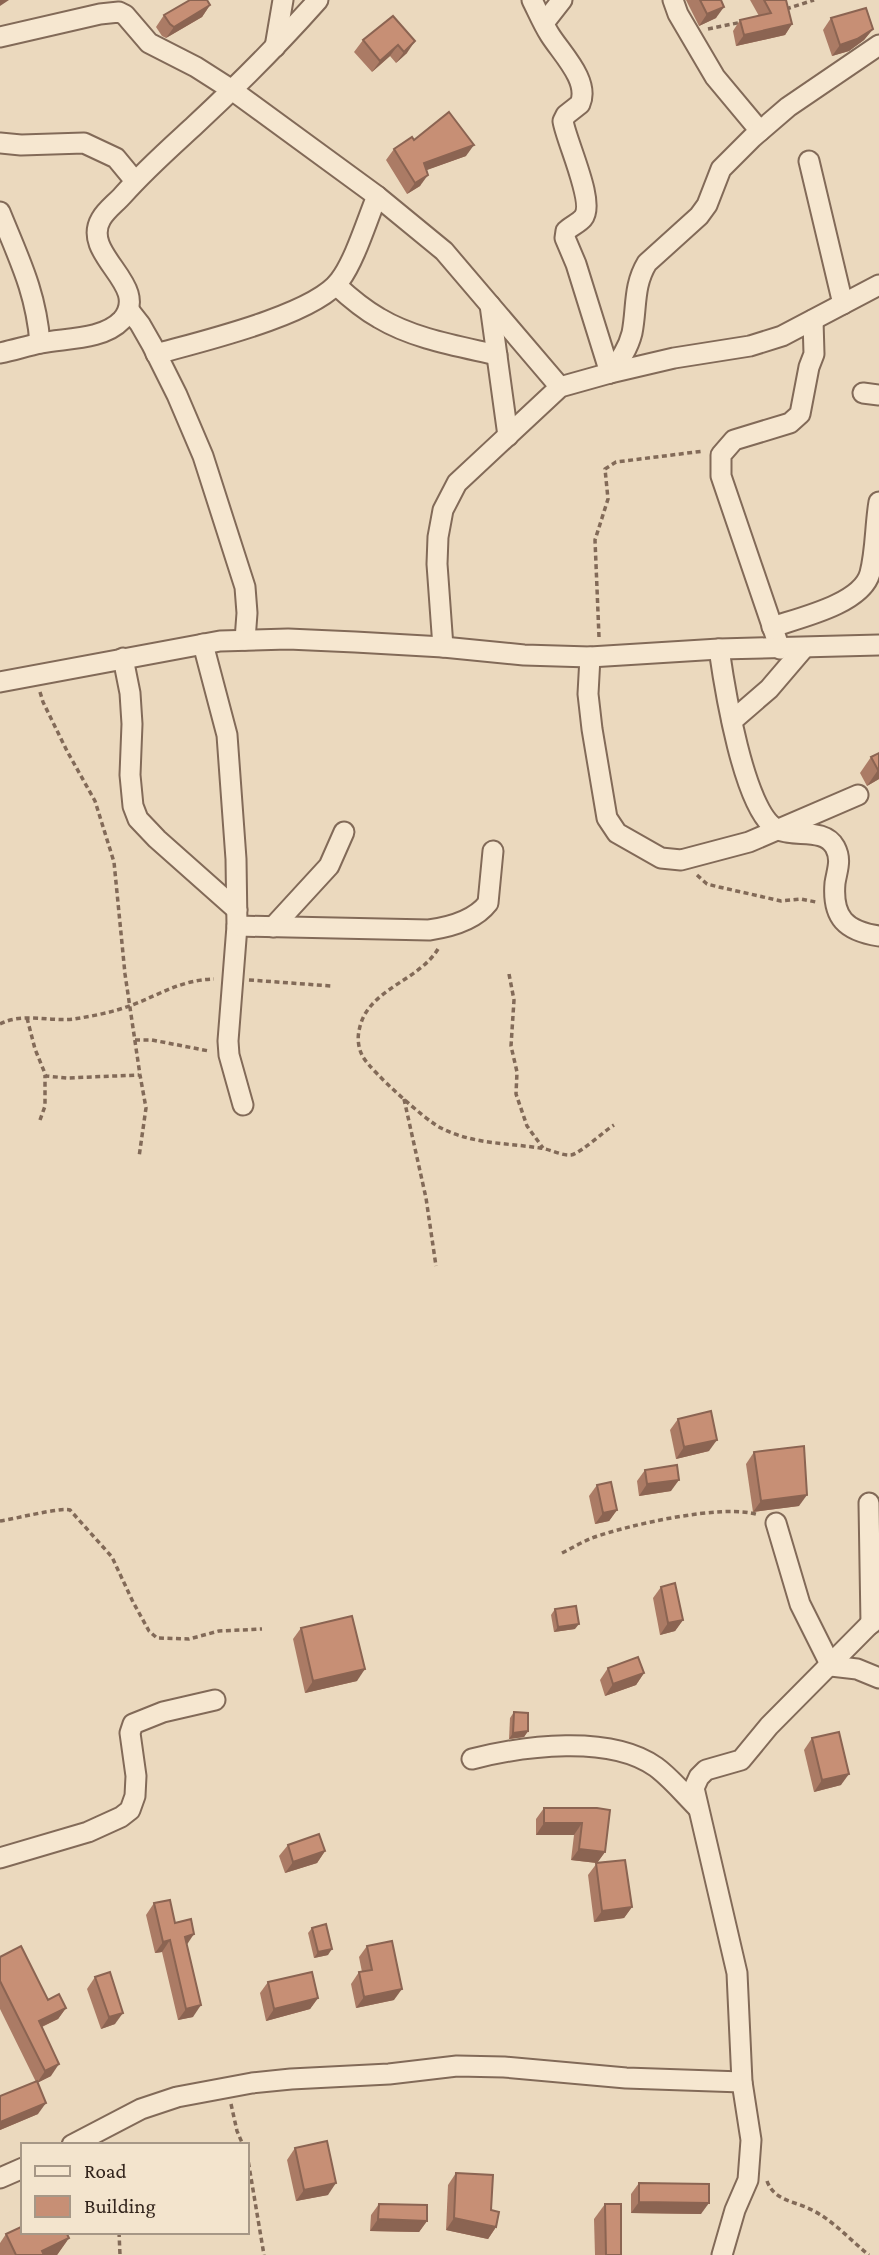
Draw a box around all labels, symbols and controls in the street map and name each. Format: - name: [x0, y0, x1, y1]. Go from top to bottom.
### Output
- legend: [21, 2143, 248, 2234]
- text: Road: [84, 2159, 127, 2183]
- text: Building: [84, 2194, 156, 2218]

